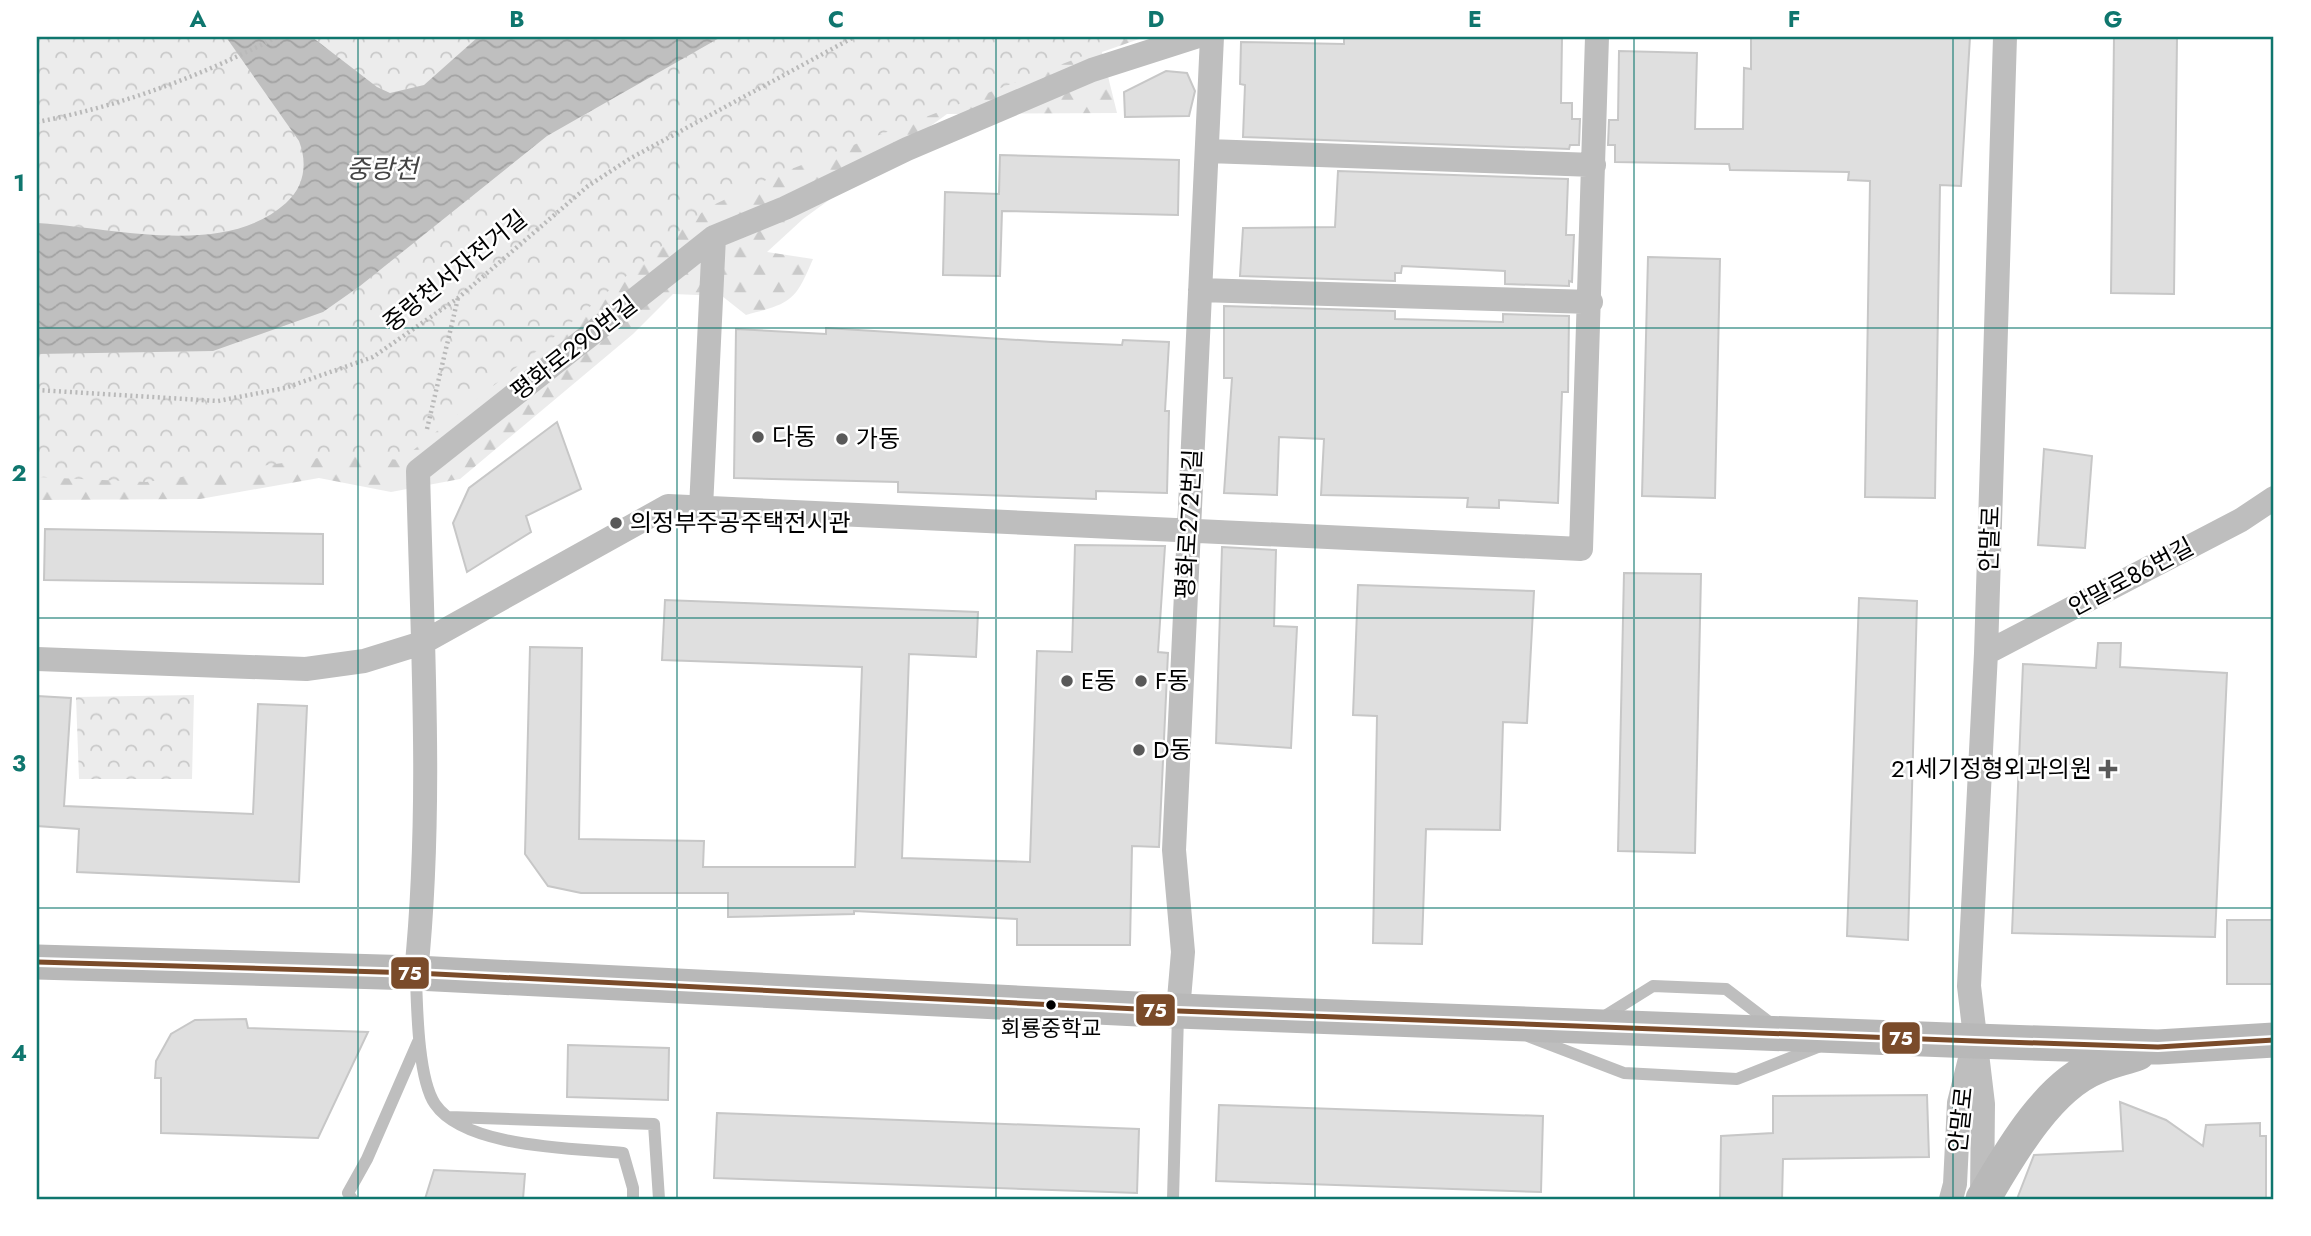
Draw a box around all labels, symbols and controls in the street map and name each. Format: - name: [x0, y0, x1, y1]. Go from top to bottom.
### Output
- text: A: [189, 2, 207, 36]
- text: B: [509, 2, 525, 36]
- text: C: [828, 2, 844, 36]
- text: D: [1148, 2, 1165, 36]
- text: E: [1468, 2, 1482, 36]
- text: F: [1788, 2, 1800, 36]
- text: G: [2104, 2, 2122, 36]
- water label: 중랑천: [346, 150, 421, 188]
- text: 1: [13, 166, 25, 200]
- street label: 중랑천서자전거길: [375, 201, 534, 340]
- street label: 평화로290번길: [503, 287, 644, 408]
- place label: 다동: [772, 419, 816, 454]
- place label: 가동: [856, 421, 900, 456]
- marker: 다동: [750, 429, 766, 445]
- marker: 가동: [834, 431, 850, 447]
- street label: 평화로272번길: [1167, 448, 1210, 600]
- text: 2: [11, 456, 27, 490]
- place label: 의정부주공주택전시관: [630, 505, 851, 540]
- street label: 안말로: [1971, 505, 2008, 573]
- marker: 의정부주공주택전시관: [608, 515, 624, 531]
- street label: 안말로86번길: [2062, 529, 2200, 624]
- place label: E동: [1081, 663, 1116, 698]
- place label: F동: [1155, 663, 1189, 698]
- marker: E동: [1059, 673, 1075, 689]
- marker: F동: [1133, 673, 1149, 689]
- place label: D동: [1153, 732, 1191, 767]
- marker: D동: [1131, 742, 1147, 758]
- text: 3: [12, 746, 26, 780]
- place label: 21세기정형외과의원: [1891, 751, 2092, 786]
- marker: 21세기정형외과의원: [2098, 759, 2118, 779]
- line badge: 75: [390, 956, 430, 990]
- text: 75: [398, 960, 422, 987]
- line badge: 75: [1135, 993, 1176, 1027]
- text: 75: [1143, 997, 1167, 1024]
- marker: 회룡중학교: [1044, 998, 1058, 1012]
- place label: 회룡중학교: [1000, 1012, 1102, 1044]
- line badge: 75: [1881, 1021, 1921, 1055]
- text: 75: [1889, 1025, 1913, 1052]
- text: 4: [11, 1036, 27, 1070]
- street label: 안말로: [1940, 1085, 1981, 1155]

